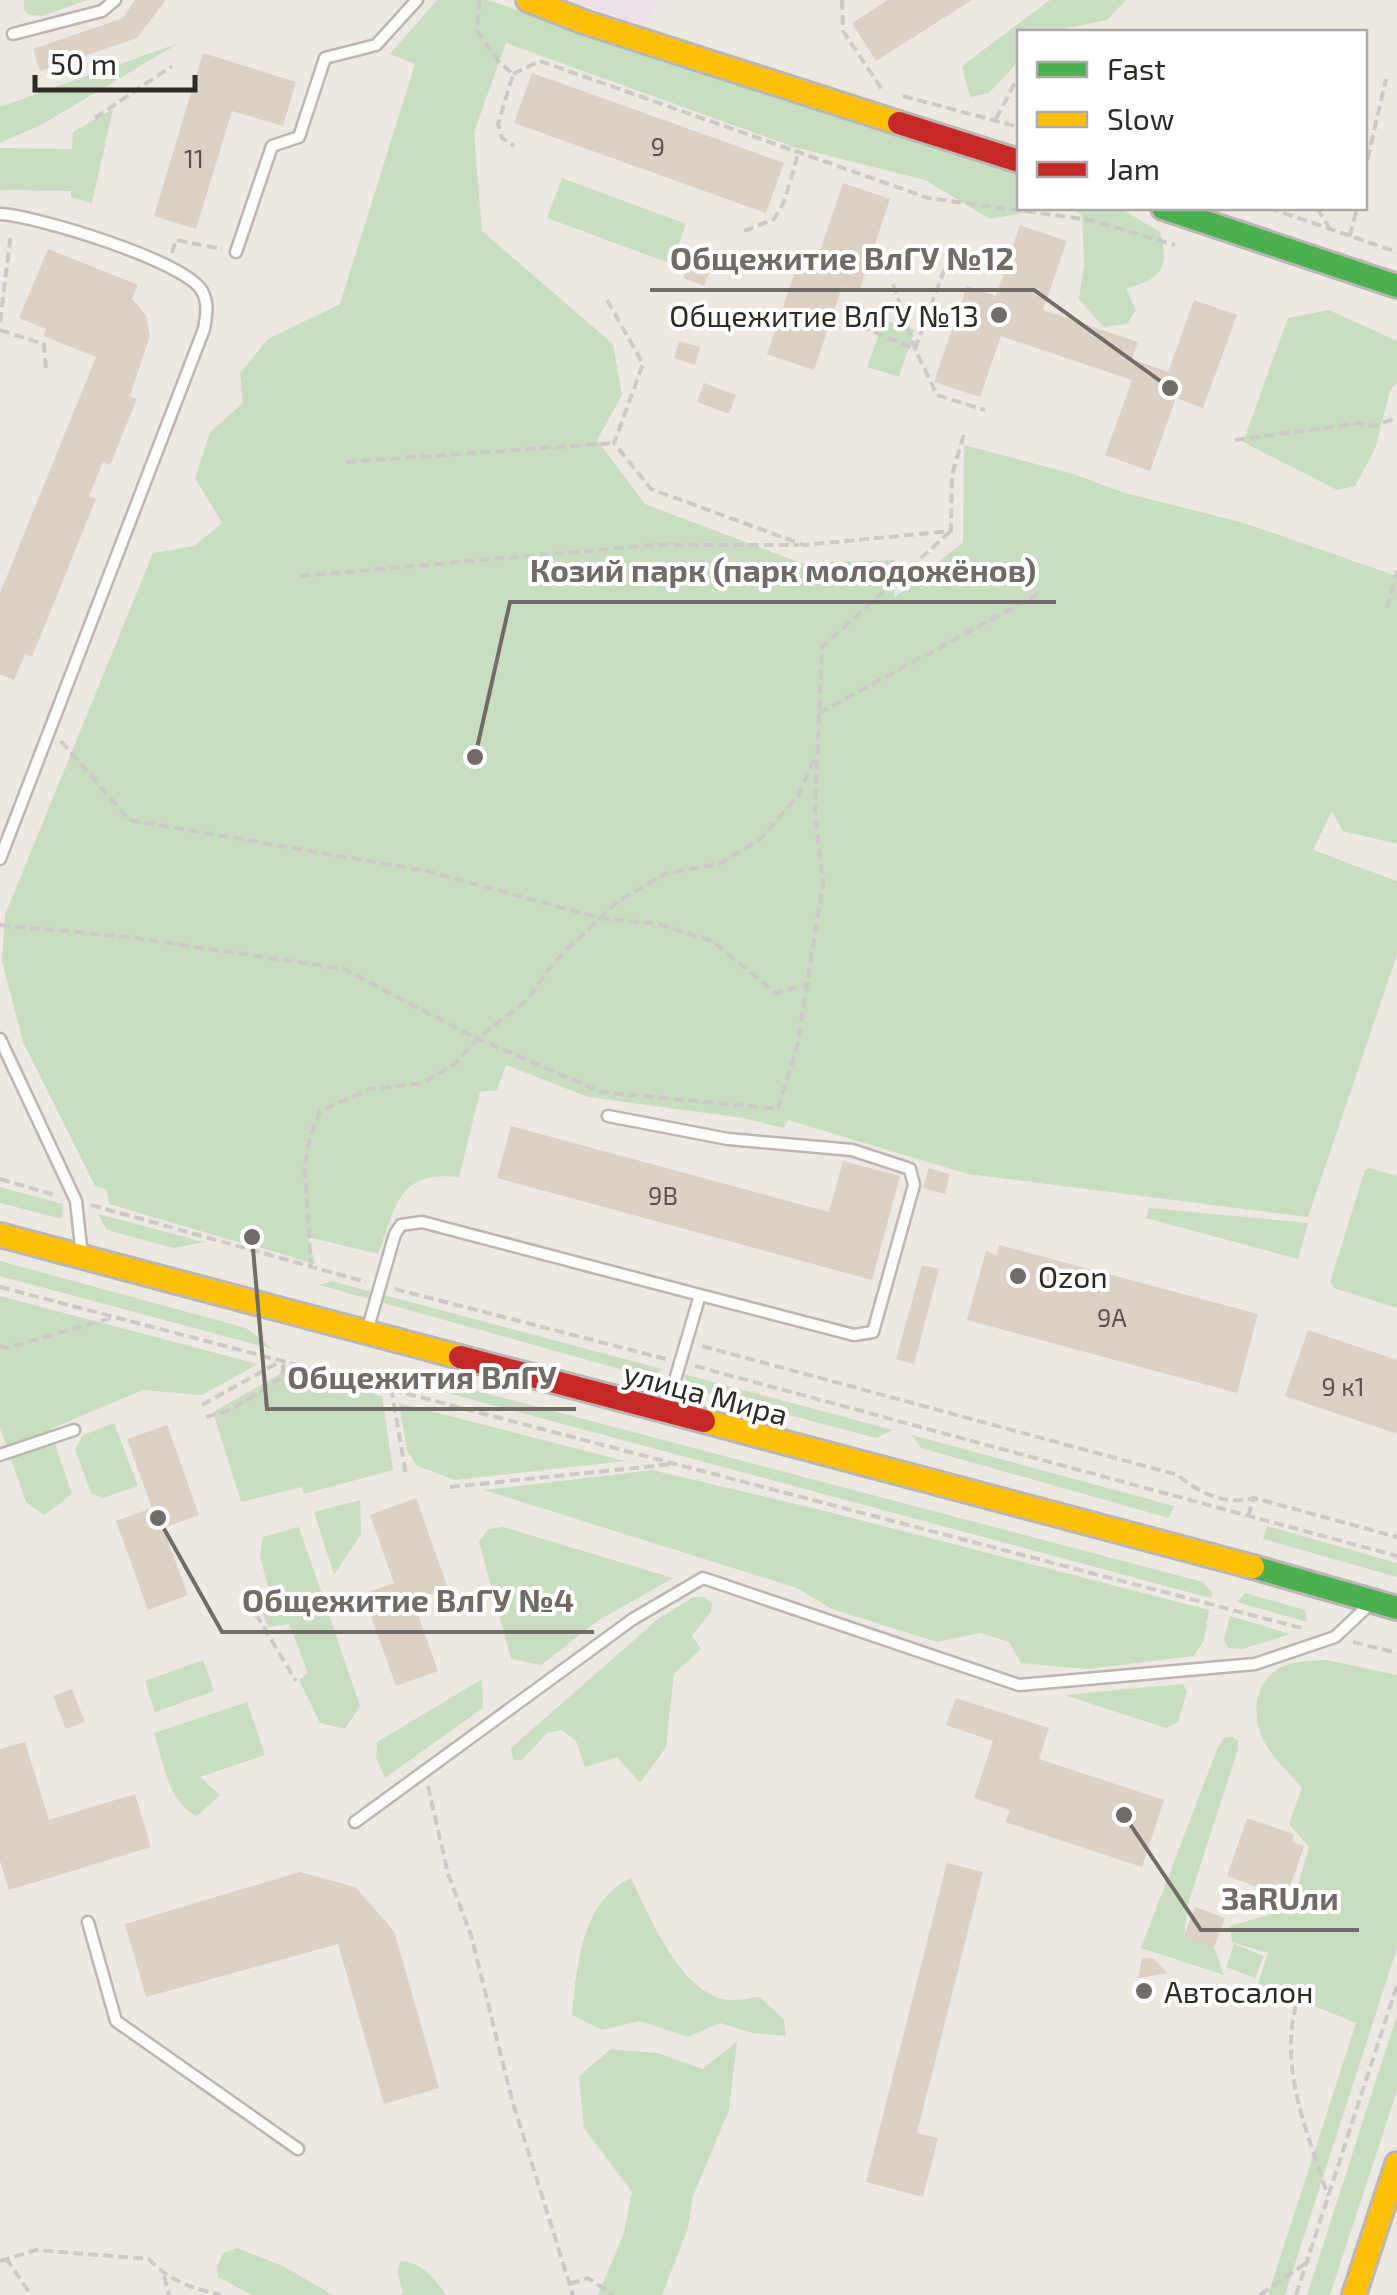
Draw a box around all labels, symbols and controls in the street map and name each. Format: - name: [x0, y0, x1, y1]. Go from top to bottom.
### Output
- scale bar: [35, 30, 195, 92]
- legend: [1017, 30, 1367, 210]
- text: 50 m: [50, 45, 117, 81]
- text: Fast: [1107, 50, 1166, 86]
- text: Slow: [1107, 100, 1174, 136]
- house number: 9: [651, 131, 665, 161]
- house number: 11: [184, 143, 204, 173]
- text: Jam: [1107, 150, 1160, 186]
- callout: Общежитие ВлГУ №12: [650, 228, 1034, 290]
- text: Общежитие ВлГУ №12: [670, 238, 1014, 276]
- place label: Общежитие ВлГУ №13: [669, 297, 979, 333]
- marker: Общежитие ВлГУ №13: [988, 304, 1010, 326]
- callout: Козий парк (парк молодожёнов): [510, 540, 1056, 602]
- text: Козий парк (парк молодожёнов): [530, 550, 1036, 588]
- house number: 9В: [648, 1180, 678, 1210]
- place label: Ozon: [1038, 1258, 1108, 1294]
- marker: Ozon: [1007, 1265, 1029, 1287]
- house number: 9А: [1097, 1302, 1127, 1332]
- callout: Общежития ВлГУ: [267, 1347, 576, 1409]
- street label: улица Мира: [620, 1354, 792, 1433]
- text: Общежития ВлГУ: [287, 1357, 557, 1395]
- house number: 9 к1: [1321, 1371, 1365, 1401]
- callout: Общежитие ВлГУ №4: [222, 1570, 594, 1632]
- text: Общежитие ВлГУ №4: [242, 1580, 574, 1618]
- callout: ЗаRUли: [1201, 1868, 1359, 1930]
- text: ЗаRUли: [1221, 1878, 1339, 1916]
- place label: Автосалон: [1164, 1973, 1314, 2009]
- marker: Автосалон: [1133, 1980, 1155, 2002]

